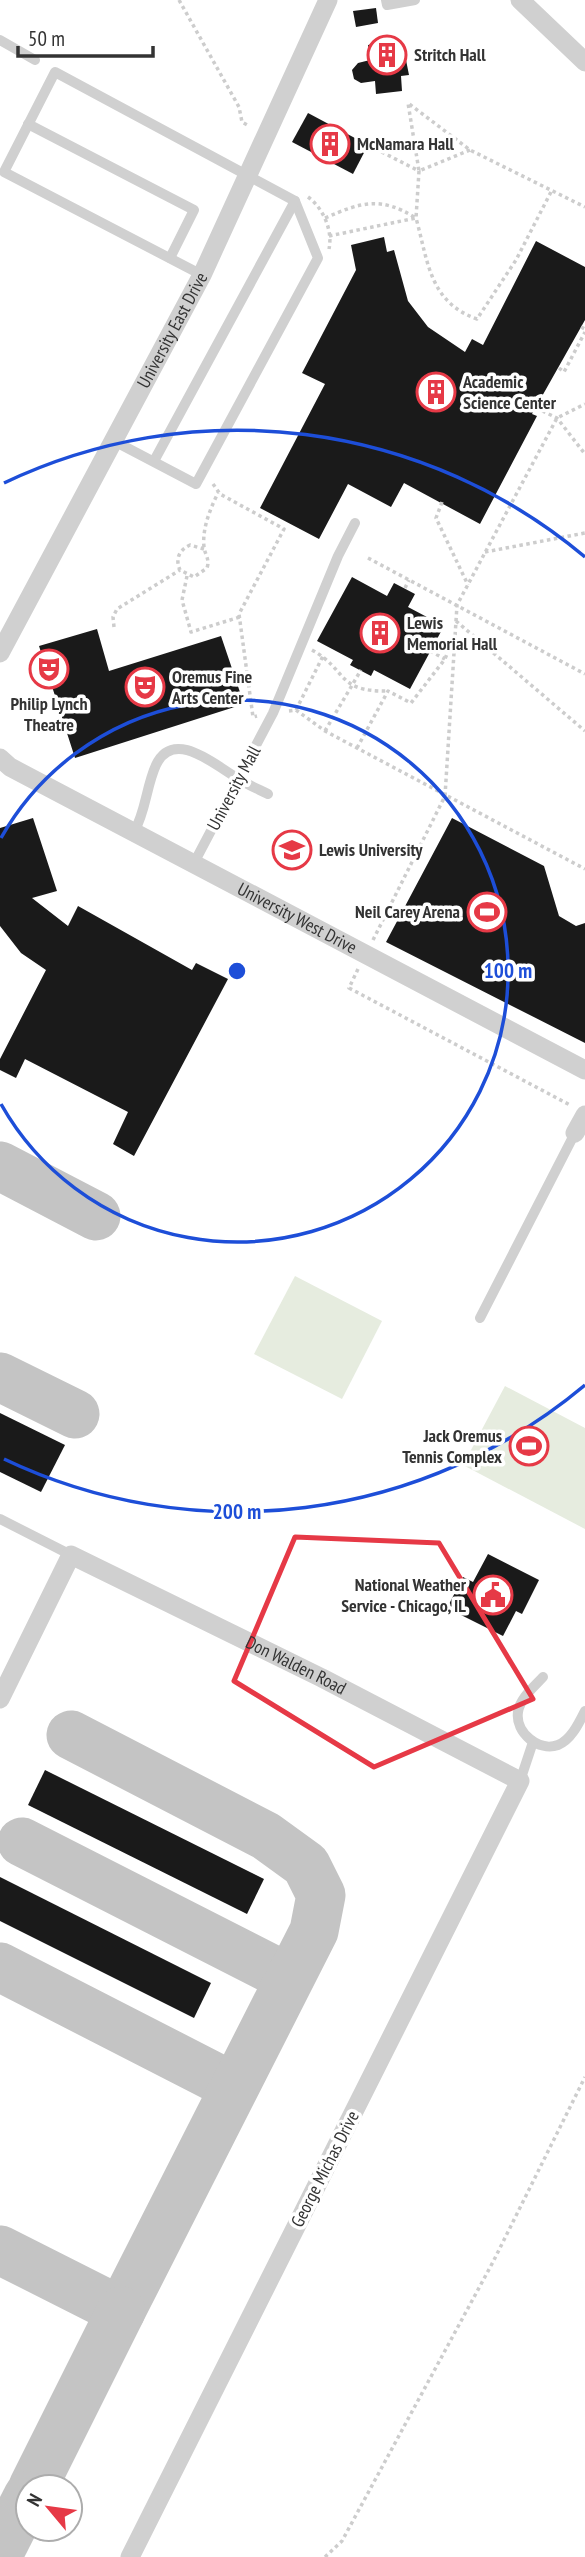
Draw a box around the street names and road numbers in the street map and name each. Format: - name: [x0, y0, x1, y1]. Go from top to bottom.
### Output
- street label: University East Drive: [132, 268, 212, 392]
- street label: University Mall: [202, 741, 266, 834]
- street label: University West Drive: [234, 877, 361, 959]
- street label: Don Walden Road: [242, 1630, 350, 1700]
- street label: George Michas Drive: [285, 2107, 364, 2231]

